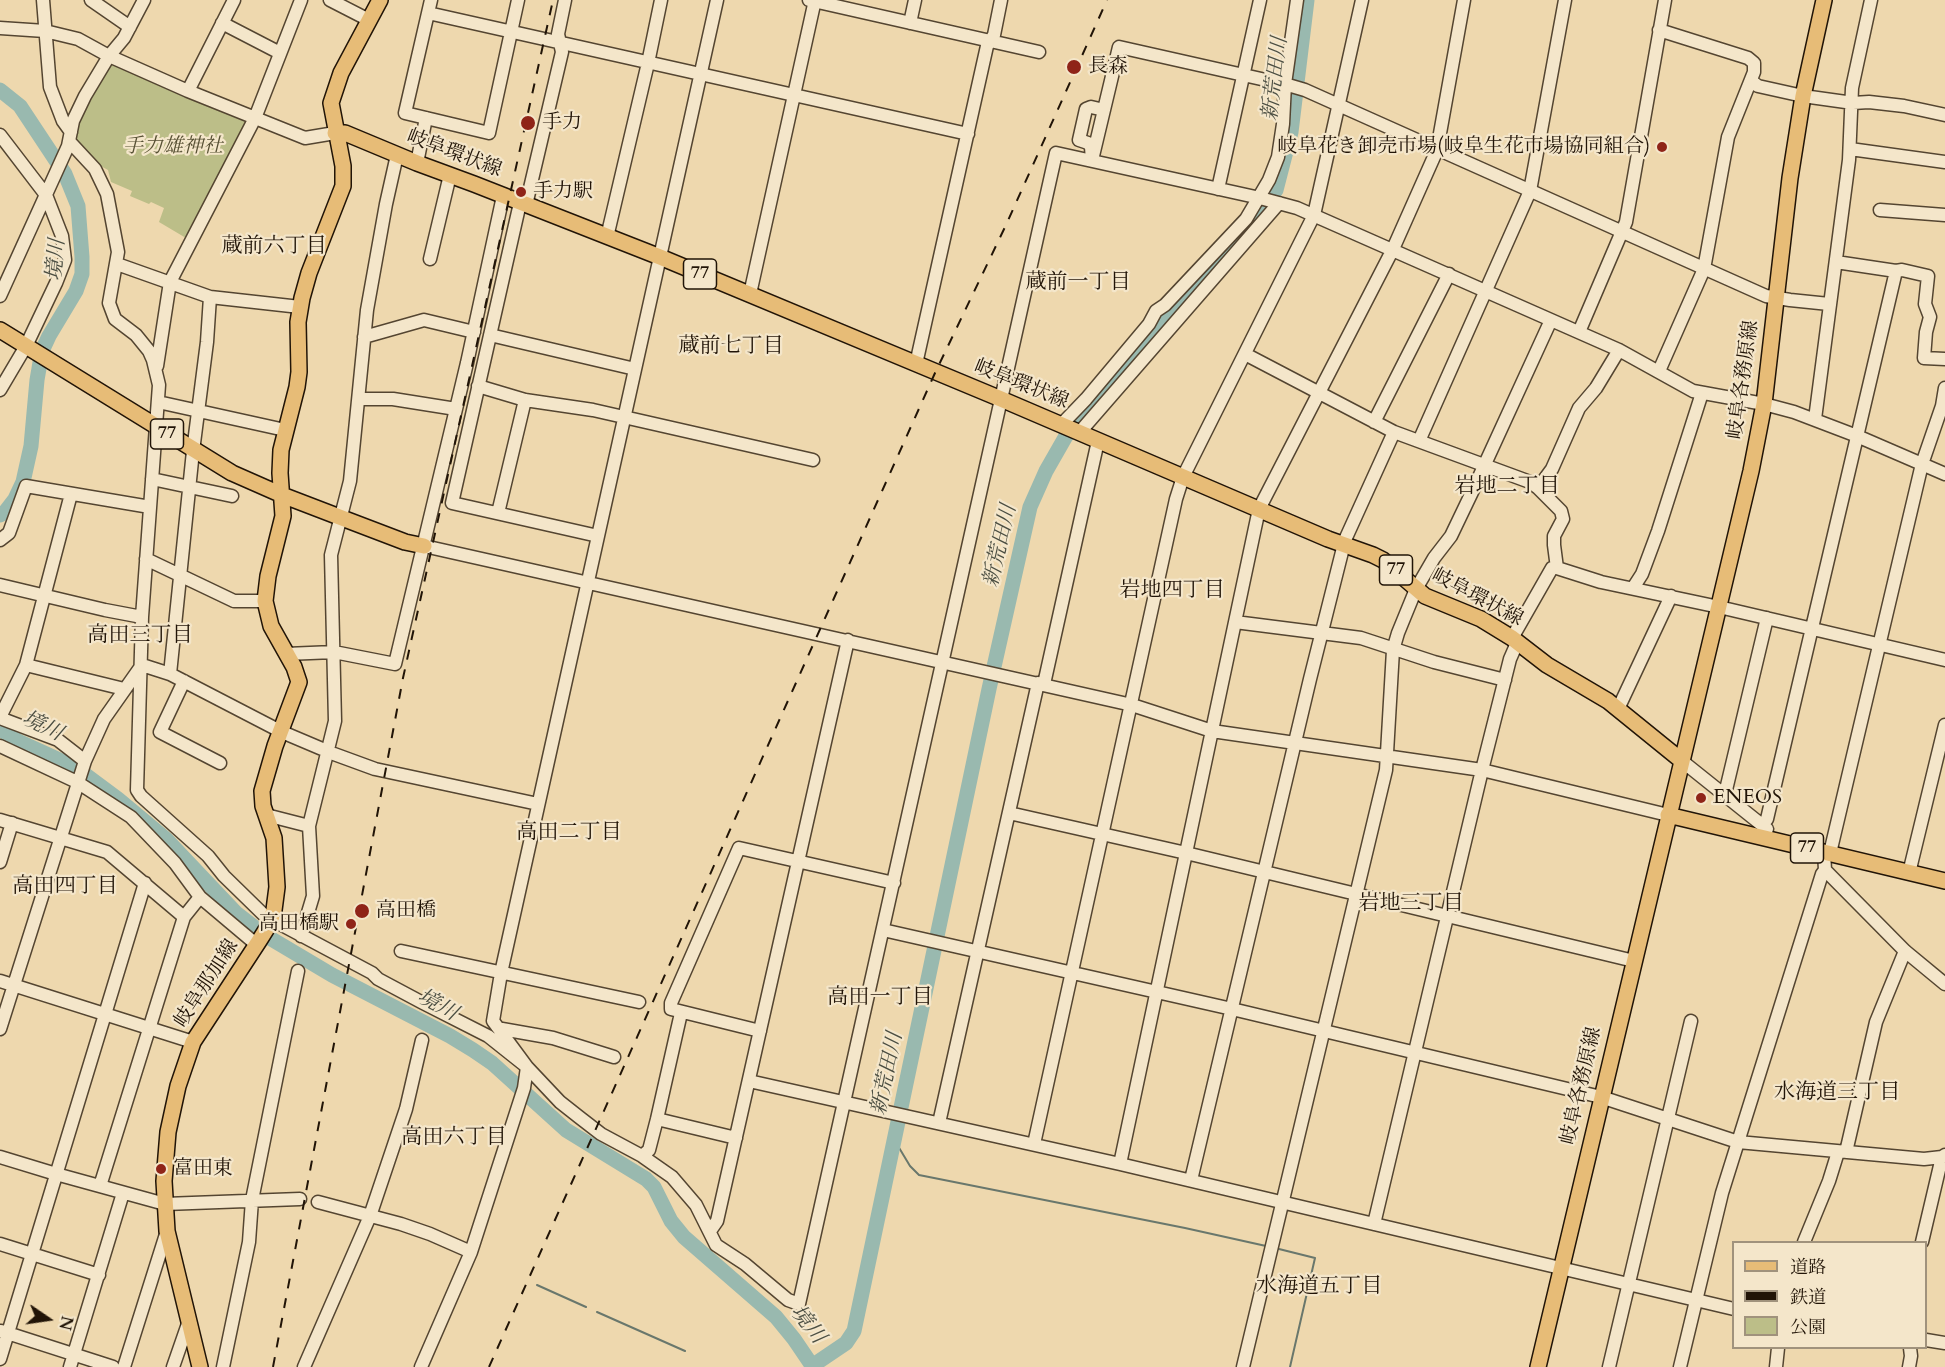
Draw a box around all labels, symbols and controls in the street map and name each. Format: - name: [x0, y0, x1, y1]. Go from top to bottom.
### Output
- water label: 新荒田川: [1258, 36, 1294, 122]
- place label: 長森: [1088, 55, 1128, 79]
- marker: 長森: [1065, 58, 1083, 76]
- place label: 手力: [542, 111, 582, 135]
- marker: 手力: [519, 114, 537, 132]
- street label: 岐阜環状線: [403, 125, 505, 183]
- park label: 手力雄神社: [123, 135, 223, 159]
- place label: 岐阜花き卸売市場(岐阜生花市場協同組合): [1277, 135, 1650, 159]
- marker: 岐阜花き卸売市場(岐阜生花市場協同組合): [1655, 140, 1669, 154]
- place label: 手力駅: [533, 180, 593, 204]
- marker: 手力駅: [514, 185, 528, 199]
- district label: 蔵前六丁目: [222, 234, 326, 260]
- water label: 境川: [43, 238, 71, 282]
- road number: 77: [684, 259, 716, 289]
- district label: 蔵前一丁目: [1026, 270, 1130, 296]
- street label: 岐阜各務原線: [1724, 319, 1764, 441]
- district label: 蔵前七丁目: [679, 334, 783, 360]
- street label: 岐阜環状線: [970, 355, 1072, 415]
- road number: 77: [150, 419, 184, 449]
- district label: 岩地二丁目: [1455, 474, 1559, 500]
- water label: 新荒田川: [979, 502, 1023, 590]
- road number: 77: [1380, 555, 1412, 585]
- street label: 岐阜環状線: [1427, 564, 1527, 632]
- district label: 岩地四丁目: [1120, 578, 1224, 604]
- district label: 高田三丁目: [88, 623, 192, 649]
- water label: 境川: [18, 706, 66, 748]
- place label: ENEOS: [1713, 786, 1782, 810]
- marker: ENEOS: [1694, 791, 1708, 805]
- district label: 高田二丁目: [517, 820, 621, 846]
- road number: 77: [1790, 833, 1824, 863]
- district label: 高田四丁目: [13, 874, 117, 900]
- district label: 岩地三丁目: [1359, 891, 1463, 917]
- place label: 高田橋: [376, 899, 436, 923]
- marker: 高田橋: [353, 902, 371, 920]
- place label: 高田橋駅: [259, 912, 339, 936]
- marker: 高田橋駅: [344, 917, 358, 931]
- street label: 岐阜那加線: [170, 936, 244, 1032]
- water label: 境川: [413, 985, 461, 1027]
- district label: 高田一丁目: [828, 985, 932, 1011]
- street label: 岐阜各務原線: [1557, 1025, 1607, 1147]
- water label: 新荒田川: [867, 1030, 909, 1118]
- district label: 水海道三丁目: [1774, 1080, 1900, 1106]
- district label: 高田六丁目: [402, 1125, 506, 1151]
- place label: 富田東: [173, 1157, 233, 1181]
- marker: 富田東: [154, 1162, 168, 1176]
- legend: [1732, 1241, 1927, 1349]
- text: 道路: [1790, 1255, 1826, 1280]
- district label: 水海道五丁目: [1256, 1274, 1382, 1300]
- text: 鉄道: [1790, 1285, 1826, 1310]
- north arrow: [18, 1289, 78, 1349]
- water label: 境川: [784, 1301, 830, 1349]
- text: N: [53, 1314, 78, 1332]
- text: 公園: [1790, 1315, 1826, 1340]

